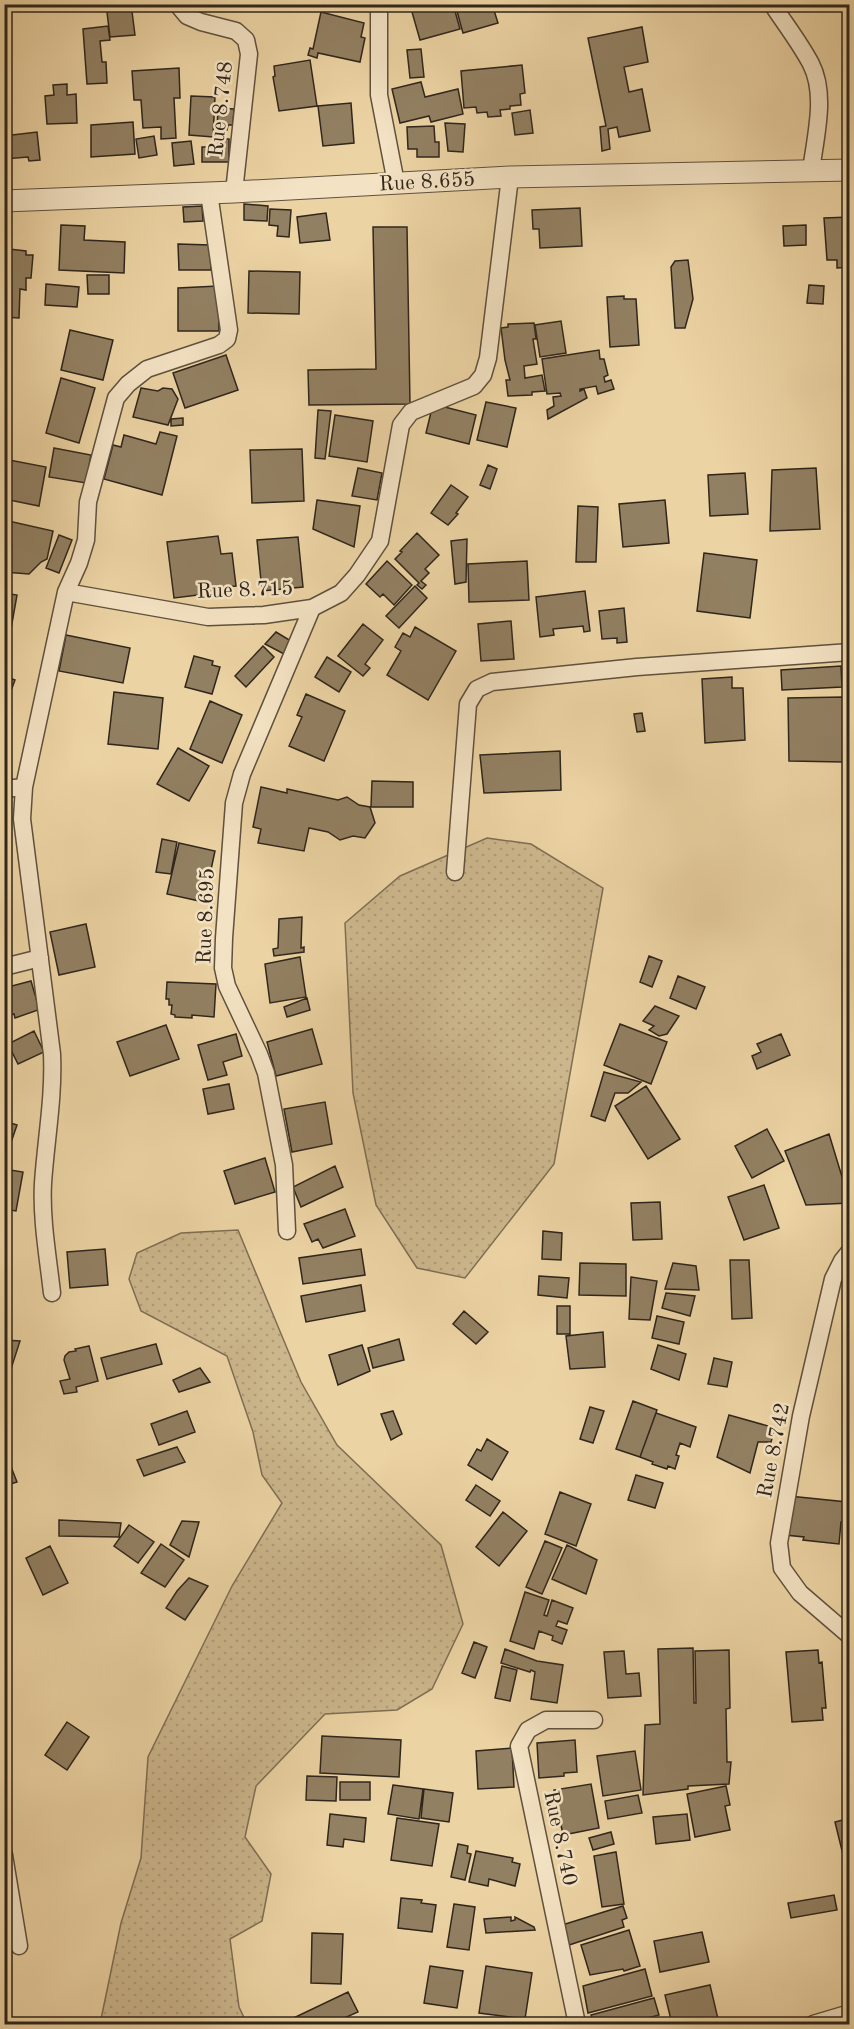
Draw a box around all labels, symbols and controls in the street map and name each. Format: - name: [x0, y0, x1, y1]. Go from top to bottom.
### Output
- street label: Rue 8.748: [206, 60, 237, 158]
- street label: Rue 8.655: [378, 169, 476, 196]
- street label: Rue 8.715: [197, 578, 294, 603]
- street label: Rue 8.695: [194, 868, 219, 965]
- street label: Rue 8.742: [755, 1401, 794, 1500]
- street label: Rue 8.740: [539, 1789, 580, 1888]

